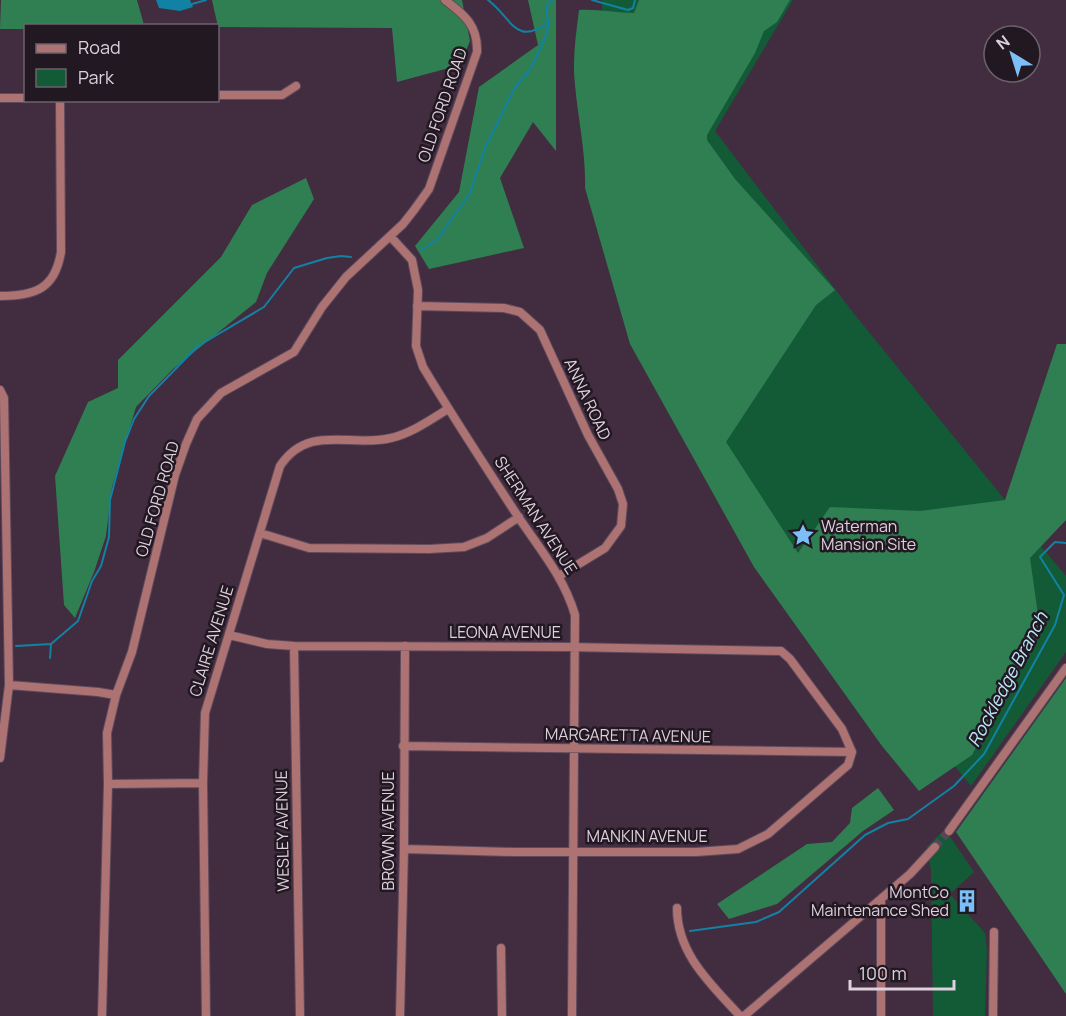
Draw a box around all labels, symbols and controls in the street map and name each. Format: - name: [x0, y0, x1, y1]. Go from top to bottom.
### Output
- legend: [24, 24, 219, 102]
- north arrow: [982, 24, 1042, 84]
- text: N: [991, 30, 1014, 54]
- text: Road: [78, 35, 121, 59]
- street label: OLD FORD ROAD: [412, 45, 472, 165]
- text: Park: [78, 65, 115, 89]
- street label: ANNA ROAD: [560, 355, 617, 444]
- street label: OLD FORD ROAD: [130, 438, 184, 560]
- street label: SHERMAN AVENUE: [490, 452, 582, 578]
- place label: Waterman Mansion Site: [821, 515, 916, 555]
- place icon: Waterman Mansion Site: [790, 522, 816, 548]
- street label: CLAIRE AVENUE: [184, 583, 238, 699]
- water label: Rockledge Branch: [961, 606, 1053, 751]
- street label: LEONA AVENUE: [449, 621, 561, 643]
- street label: MARGARETTA AVENUE: [545, 723, 711, 747]
- street label: WESLEY AVENUE: [270, 770, 294, 892]
- street label: BROWN AVENUE: [377, 771, 399, 891]
- street label: MANKIN AVENUE: [586, 825, 708, 847]
- place label: MontCo Maintenance Shed: [811, 881, 949, 921]
- building icon: MontCo Maintenance Shed: [954, 888, 980, 914]
- scale bar: [850, 953, 954, 991]
- text: 100 m: [859, 961, 907, 985]

